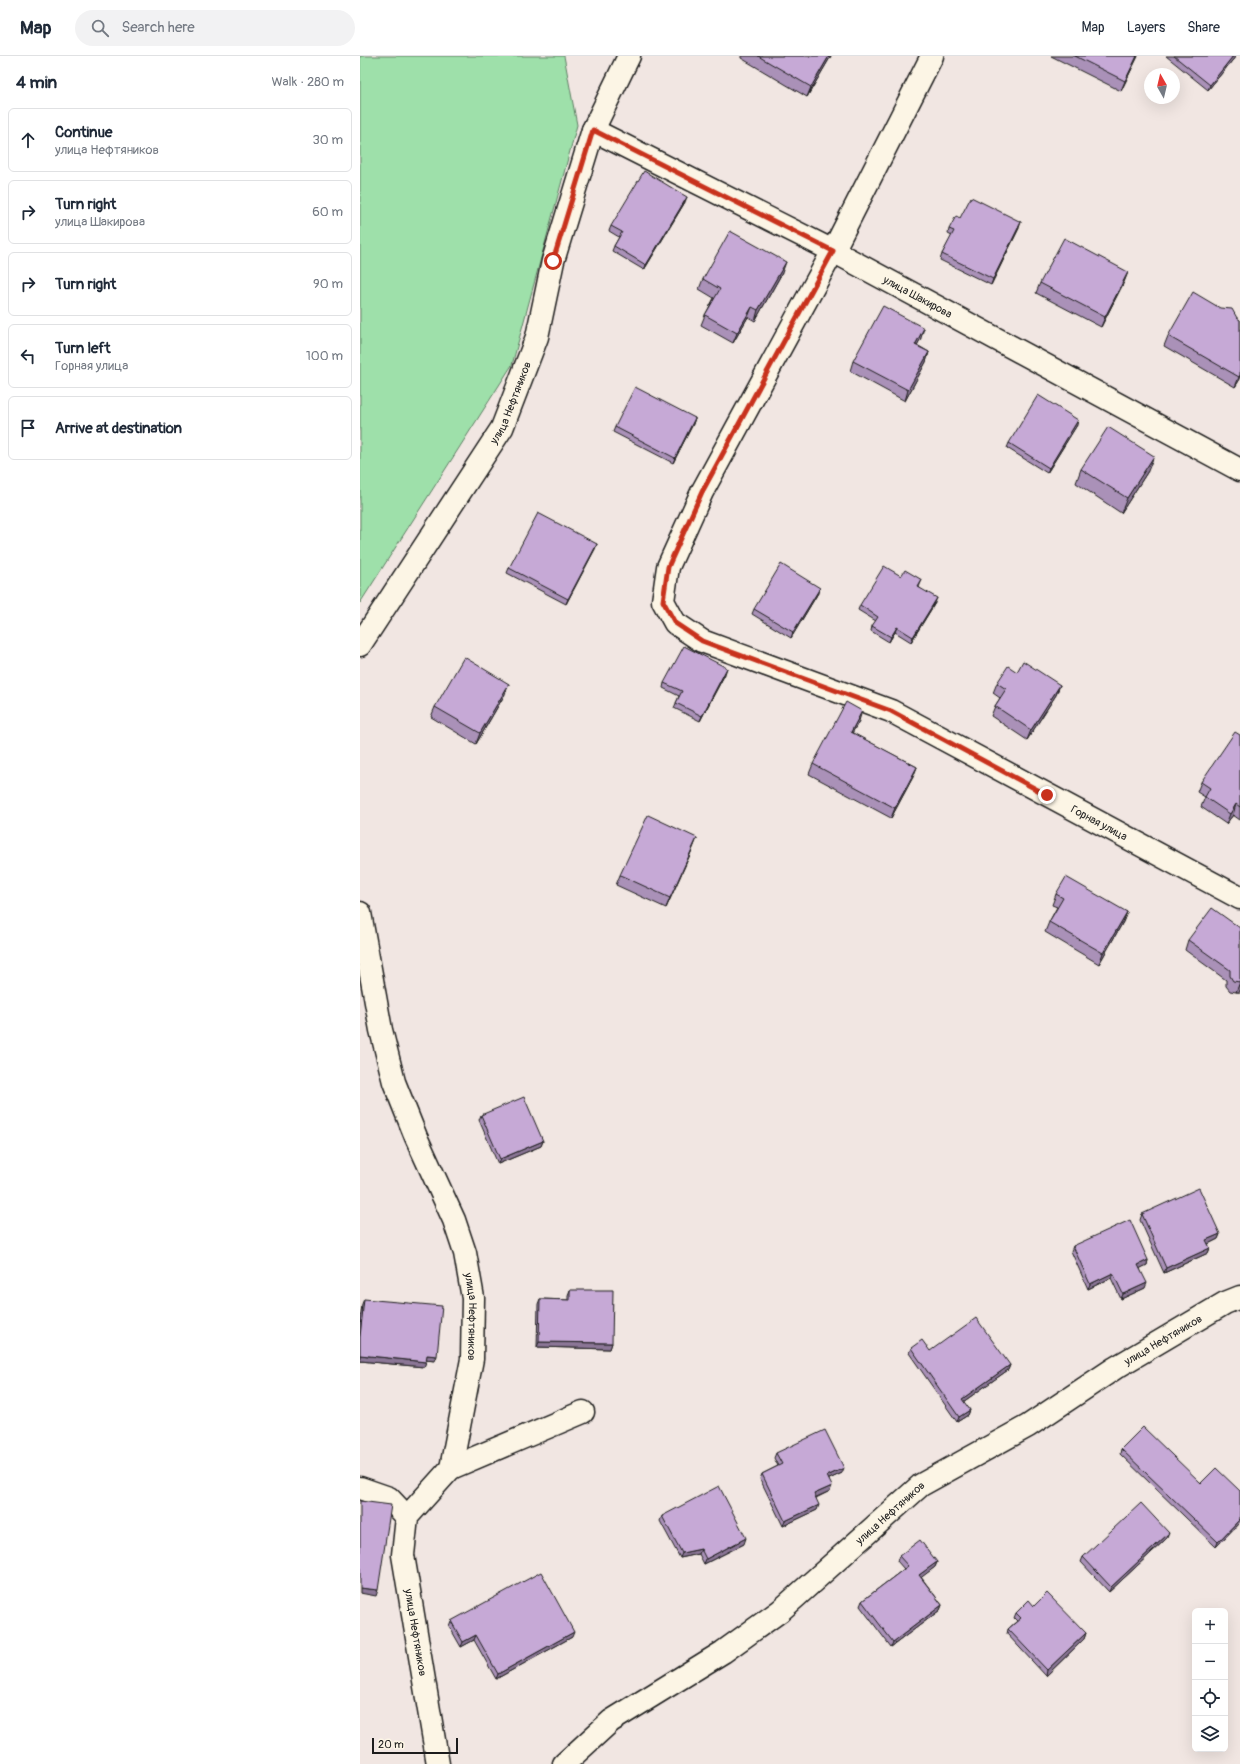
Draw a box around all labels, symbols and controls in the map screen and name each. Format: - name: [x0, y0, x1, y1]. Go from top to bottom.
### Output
- search box: [75, 10, 355, 46]
- text: Map: [20, 16, 51, 40]
- icon: search: [89, 17, 111, 39]
- text: Search here: [121, 18, 195, 37]
- text: Map: [1082, 19, 1105, 36]
- text: Layers: [1127, 19, 1165, 36]
- text: Share: [1187, 19, 1220, 36]
- north arrow: [1144, 68, 1180, 104]
- text: 4 min: [16, 72, 57, 93]
- text: Walk · 280 m: [271, 74, 344, 90]
- text: Continue: [55, 123, 113, 142]
- icon: ahead: [17, 129, 39, 151]
- text: 30 m: [313, 132, 343, 148]
- text: улица Нефтяников: [55, 142, 159, 158]
- text: Turn right: [55, 195, 116, 214]
- icon: right: [17, 201, 39, 223]
- text: 60 m: [312, 204, 343, 220]
- text: улица Шакирова: [55, 214, 145, 230]
- route start: [544, 252, 562, 270]
- icon: right: [17, 273, 39, 295]
- street label: улица Шакирова: [880, 273, 954, 321]
- text: Turn right: [55, 275, 116, 294]
- text: 90 m: [313, 276, 343, 292]
- text: Turn left: [55, 339, 111, 358]
- icon: left: [17, 345, 39, 367]
- text: 100 m: [306, 348, 343, 364]
- text: Горная улица: [55, 358, 128, 374]
- street label: улица Нефтяников: [487, 360, 534, 447]
- icon: arrive: [17, 417, 39, 439]
- text: Arrive at destination: [55, 419, 182, 438]
- route end: [1038, 786, 1056, 804]
- street label: Горная улица: [1069, 803, 1129, 843]
- street label: улица Нефтяников: [461, 1271, 479, 1361]
- street label: улица Нефтяников: [1121, 1312, 1204, 1369]
- street label: улица Нефтяников: [852, 1479, 928, 1548]
- street label: улица Нефтяников: [402, 1587, 429, 1677]
- map controls: [1192, 1608, 1228, 1752]
- button: +: [1192, 1608, 1228, 1644]
- button: −: [1192, 1644, 1228, 1680]
- button: locate: [1192, 1680, 1228, 1716]
- button: layers: [1192, 1716, 1228, 1752]
- scale bar: [372, 1736, 458, 1755]
- text: 20 m: [378, 1738, 404, 1751]

